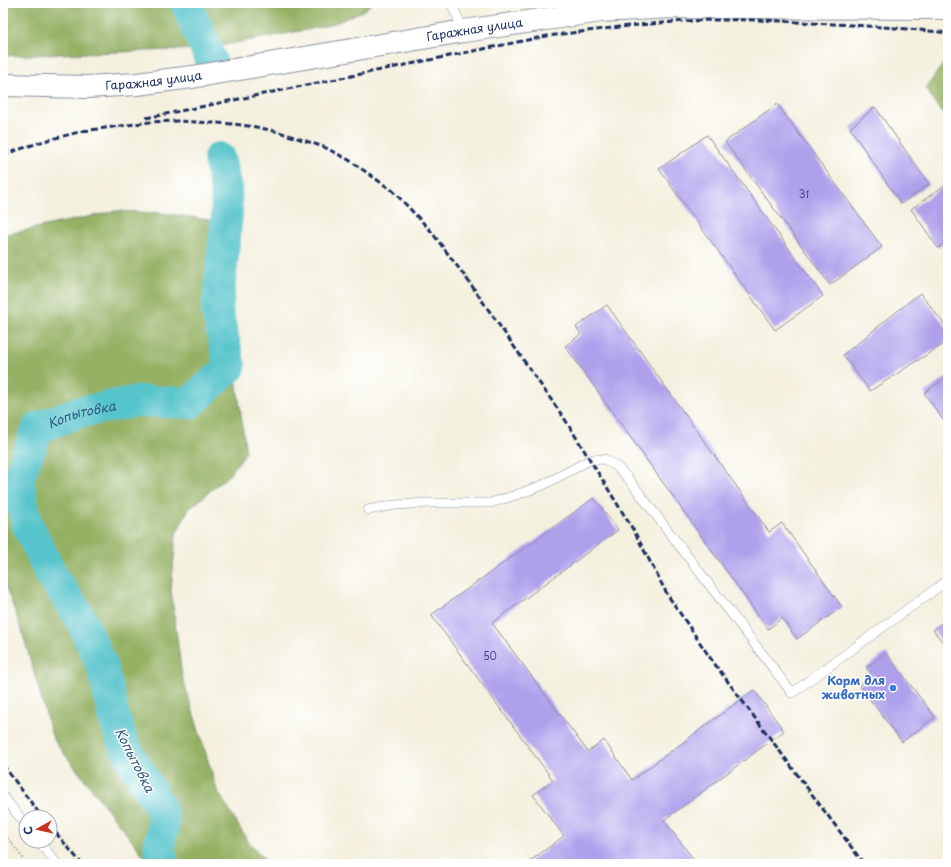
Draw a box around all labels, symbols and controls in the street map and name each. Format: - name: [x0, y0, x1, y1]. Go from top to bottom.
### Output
- street label: Гаражная улица: [425, 12, 524, 45]
- street label: Гаражная улица: [105, 65, 204, 94]
- house number: 31: [799, 186, 809, 201]
- water label: Копытовка: [44, 395, 118, 432]
- house number: 50: [483, 648, 497, 663]
- place label: Корм для животных: [822, 671, 885, 703]
- marker: Корм для животных: [888, 683, 898, 693]
- water label: Копытовка: [111, 724, 160, 796]
- north arrow: [18, 809, 58, 849]
- text: С: [19, 825, 37, 836]

